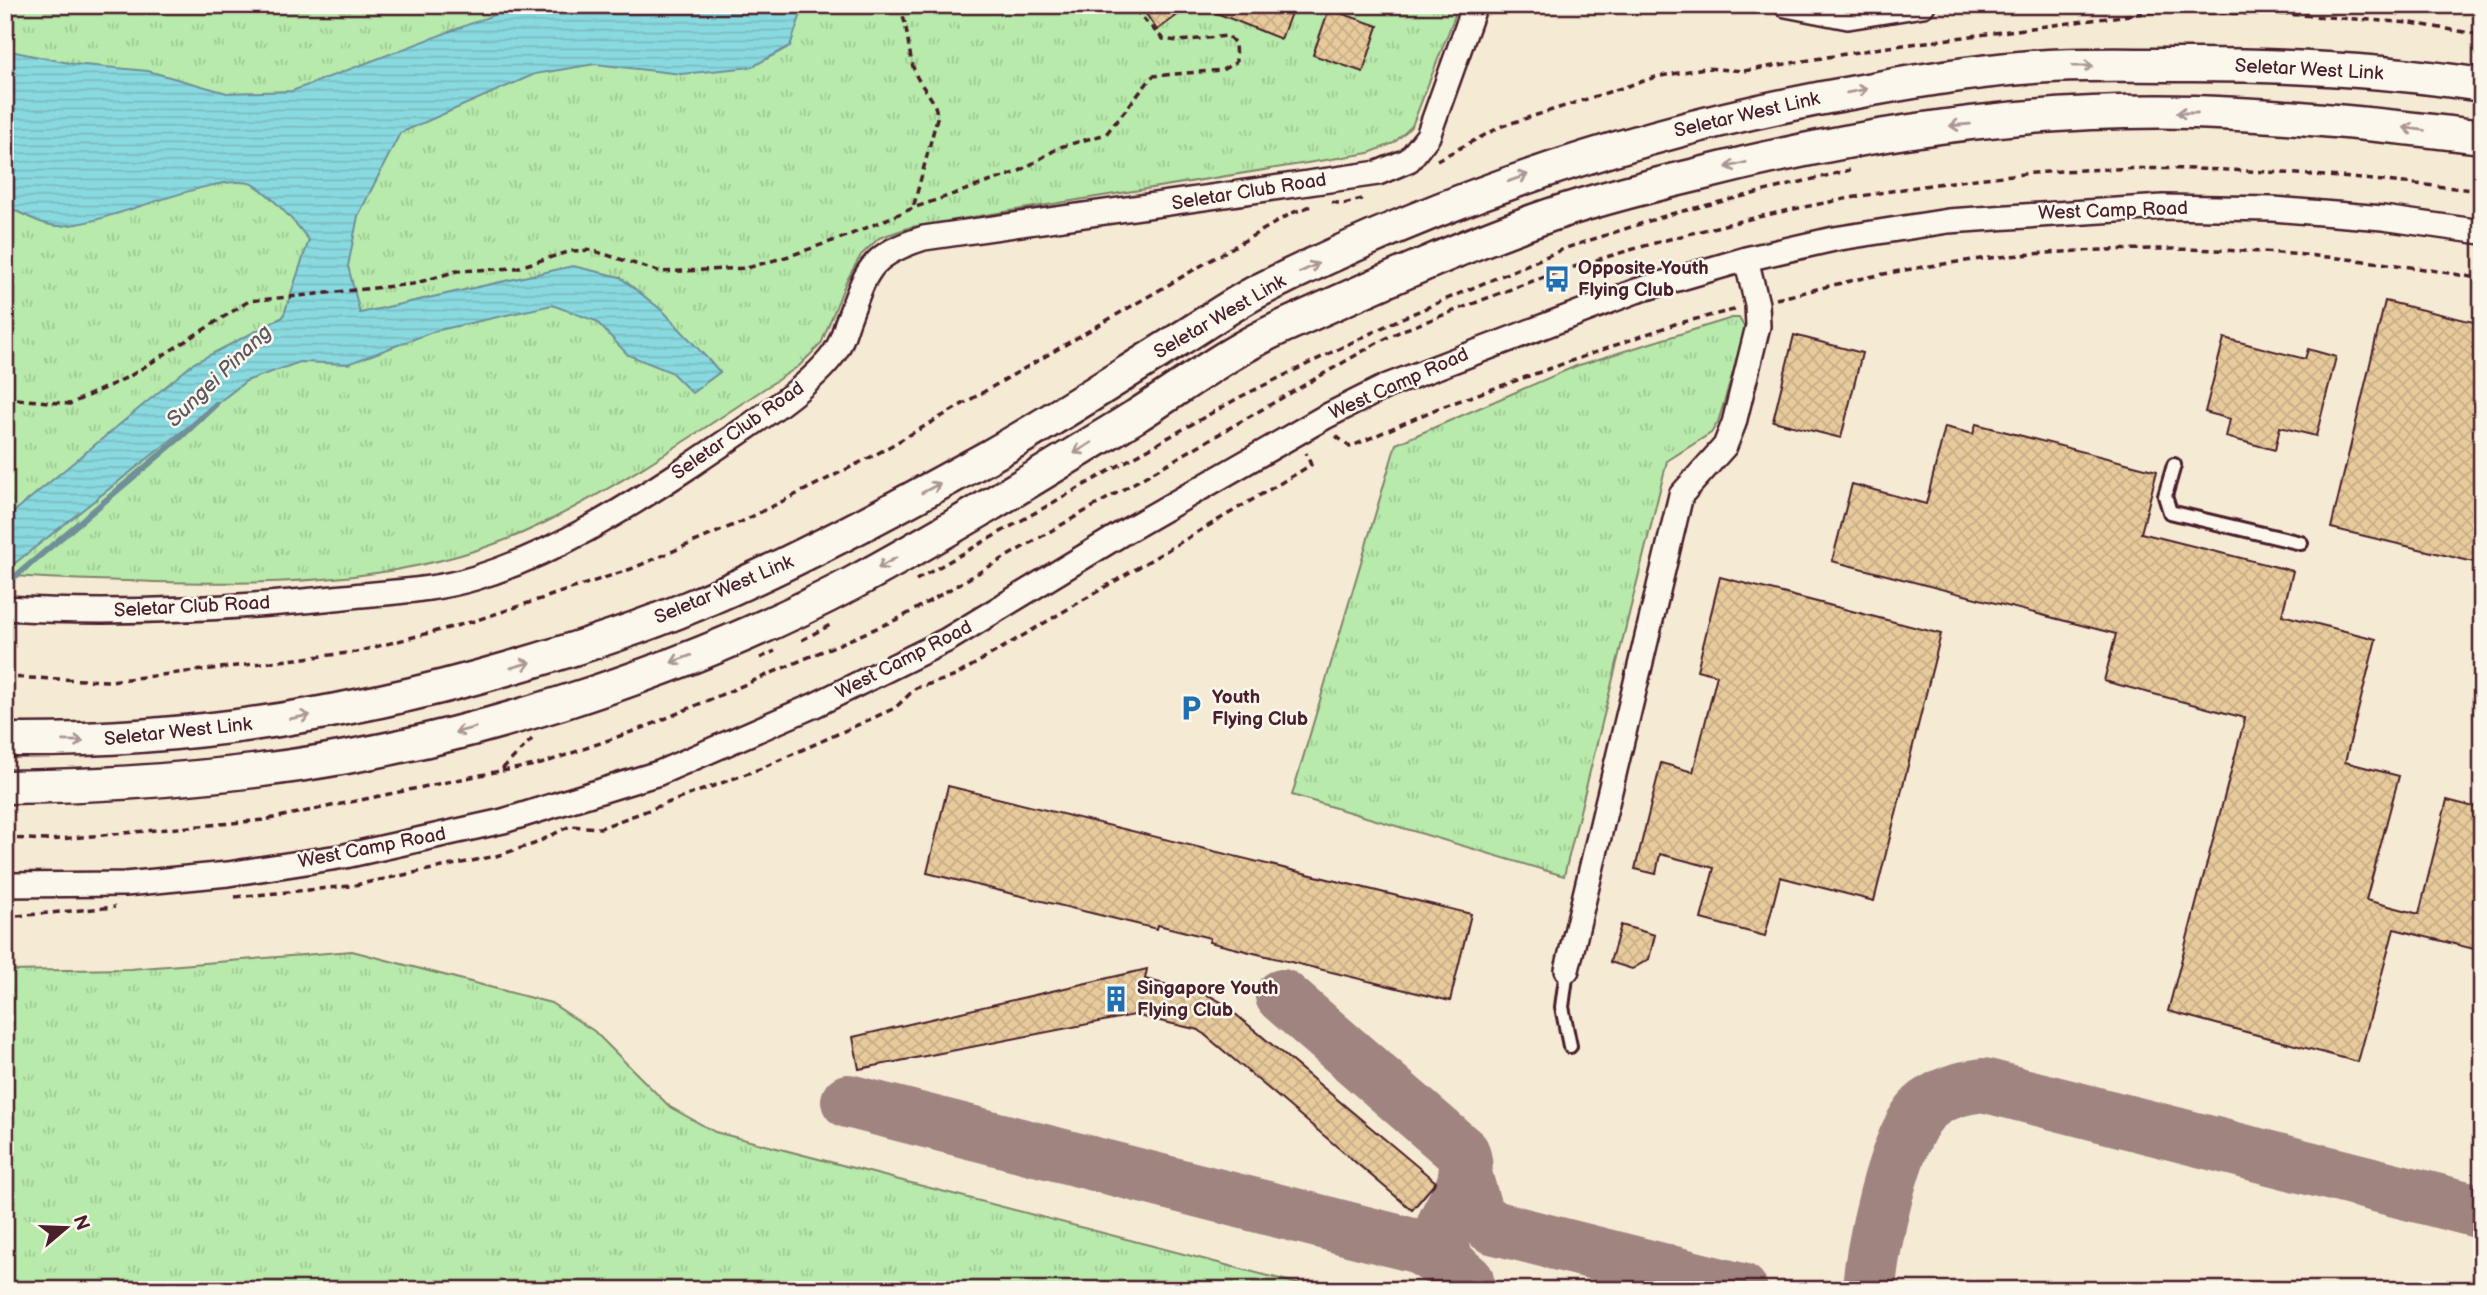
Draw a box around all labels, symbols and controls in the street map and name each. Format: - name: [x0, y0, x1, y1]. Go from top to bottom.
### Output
- street label: Seletar West Link: [2234, 55, 2385, 85]
- one-way arrow: [2071, 59, 2094, 73]
- one-way arrow: [1845, 84, 1868, 97]
- street label: Seletar West Link: [1672, 87, 1823, 143]
- one-way arrow: [2176, 106, 2199, 120]
- one-way arrow: [1949, 119, 1972, 132]
- one-way arrow: [2403, 122, 2426, 135]
- one-way arrow: [1725, 159, 1748, 172]
- street label: Seletar Club Road: [1170, 168, 1328, 216]
- one-way arrow: [1507, 171, 1529, 184]
- street label: West Camp Road: [2038, 197, 2188, 225]
- place label: Opposite Youth Flying Club: [1578, 257, 1709, 302]
- one-way arrow: [1298, 260, 1319, 274]
- bus stop icon: Opposite Youth Flying Club: [1542, 264, 1572, 294]
- street label: Seletar West Link: [1150, 270, 1291, 364]
- water label: Sungei Pinang: [161, 319, 277, 432]
- street label: West Camp Road: [1326, 343, 1472, 425]
- street label: Seletar Club Road: [667, 377, 809, 485]
- one-way arrow: [1074, 442, 1094, 456]
- one-way arrow: [920, 481, 941, 494]
- street label: Seletar West Link: [651, 550, 798, 630]
- one-way arrow: [877, 557, 898, 570]
- street label: Seletar Club Road: [113, 591, 271, 623]
- street label: West Camp Road: [832, 616, 976, 704]
- one-way arrow: [671, 654, 693, 667]
- one-way arrow: [509, 658, 531, 671]
- place label: Youth Flying Club: [1212, 686, 1308, 731]
- parking icon: Youth Flying Club: [1176, 693, 1206, 723]
- one-way arrow: [288, 710, 310, 723]
- street label: Seletar West Link: [103, 713, 254, 751]
- one-way arrow: [454, 724, 477, 737]
- one-way arrow: [62, 734, 85, 748]
- street label: West Camp Road: [296, 822, 448, 874]
- place label: Singapore Youth Flying Club: [1137, 977, 1278, 1022]
- building icon: Singapore Youth Flying Club: [1101, 984, 1131, 1014]
- north arrow: [32, 1194, 102, 1264]
- text: N: [67, 1212, 94, 1233]

